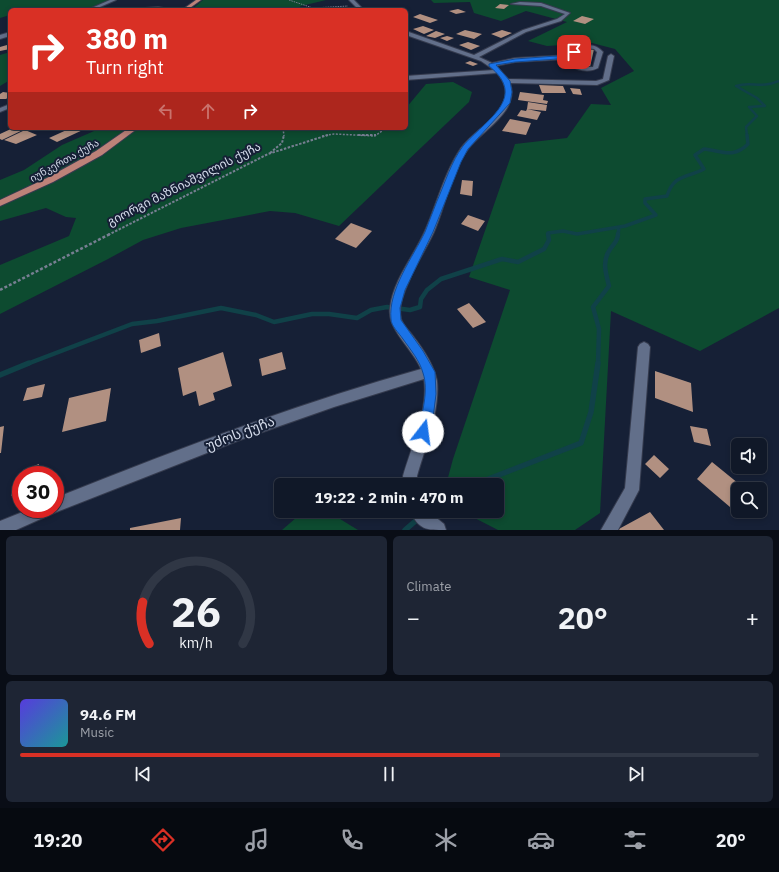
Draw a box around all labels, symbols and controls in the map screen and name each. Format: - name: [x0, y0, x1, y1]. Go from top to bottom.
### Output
- text: 380 m: [86, 20, 168, 57]
- icon: right: [20, 24, 72, 76]
- pin: [557, 35, 591, 69]
- icon: arrive: [563, 41, 585, 63]
- text: Turn right: [86, 56, 164, 79]
- icon: left: [155, 100, 177, 122]
- icon: ahead: [197, 100, 219, 122]
- icon: right: [239, 100, 261, 122]
- street label: იუნკერთა ქუჩა: [27, 136, 101, 185]
- street label: გიორგი მაზნიაშვილის ქუჩა: [105, 138, 263, 230]
- position arrow: [402, 411, 444, 453]
- street label: უძოს ქუჩა: [203, 412, 277, 454]
- map controls: [731, 438, 767, 518]
- button: sound: [731, 438, 767, 474]
- speed limit sign: 30: [12, 466, 64, 518]
- button: search: [731, 482, 767, 518]
- text: 19:22 · 2 min · 470 m: [315, 488, 463, 507]
- text: Climate: [407, 578, 451, 595]
- text: 26: [171, 583, 221, 637]
- text: 20°: [558, 598, 608, 637]
- text: −: [407, 603, 420, 632]
- text: +: [746, 603, 759, 632]
- text: km/h: [179, 632, 213, 651]
- text: 94.6 FM: [80, 705, 136, 724]
- text: Music: [80, 724, 114, 741]
- icon: previous: [132, 763, 154, 785]
- icon: pause: [378, 763, 400, 785]
- icon: next: [625, 763, 647, 785]
- icon: directions: [149, 826, 177, 854]
- icon: music: [243, 826, 271, 854]
- icon: phone: [338, 826, 366, 854]
- icon: climate: [432, 826, 460, 854]
- icon: car: [527, 826, 555, 854]
- icon: filters: [621, 826, 649, 854]
- text: 19:20: [33, 829, 82, 852]
- text: 20°: [716, 829, 746, 852]

